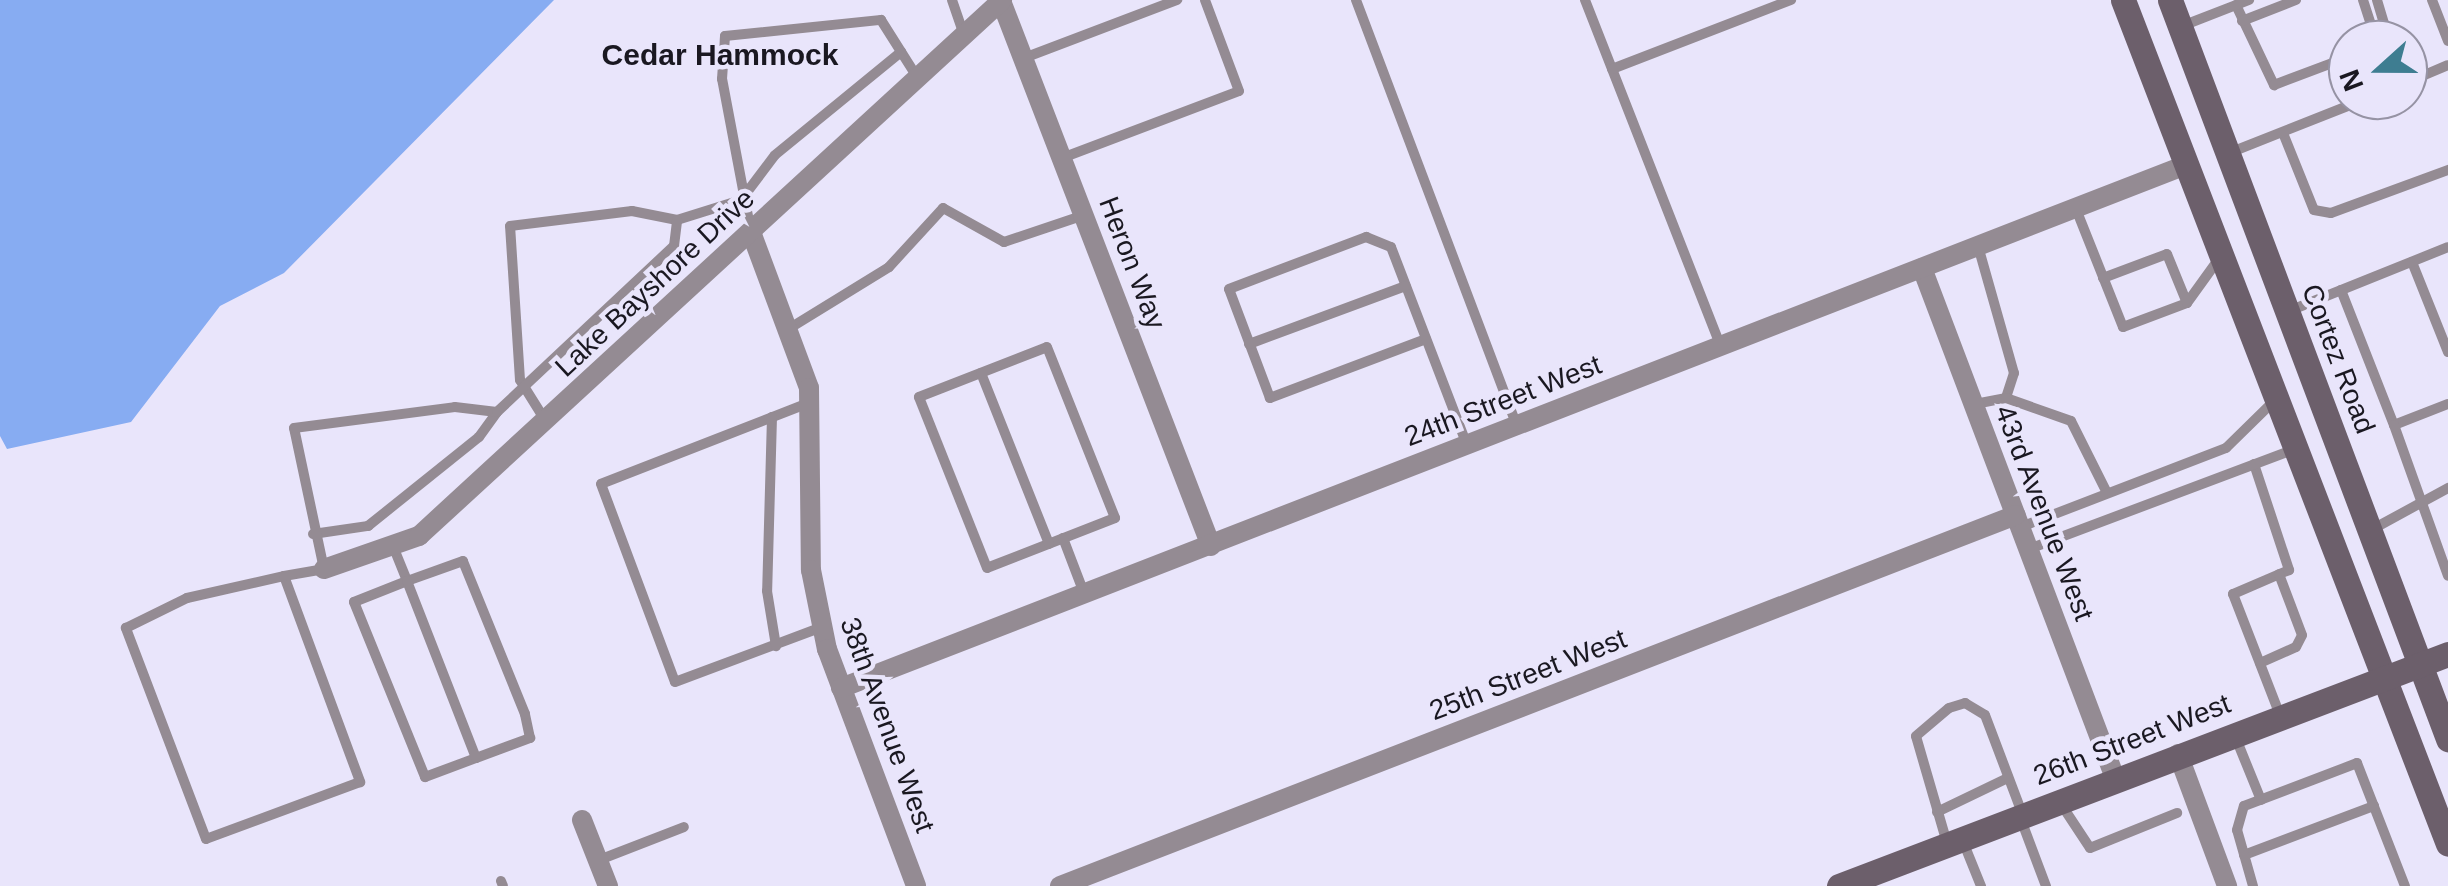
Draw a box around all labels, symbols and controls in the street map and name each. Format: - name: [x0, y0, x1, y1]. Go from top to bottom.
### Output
- north arrow: [2328, 20, 2428, 120]
- district label: Cedar Hammock: [602, 37, 838, 73]
- text: N: [2333, 65, 2369, 95]
- street label: Lake Bayshore Drive: [549, 182, 761, 384]
- street label: Heron Way: [1091, 192, 1173, 334]
- street label: Cortez Road: [2294, 280, 2382, 438]
- street label: 24th Street West: [1400, 348, 1606, 454]
- street label: 43rd Avenue West: [1987, 400, 2101, 626]
- street label: 38th Avenue West: [832, 612, 942, 838]
- street label: 25th Street West: [1425, 622, 1631, 728]
- street label: 26th Street West: [2029, 687, 2235, 793]

